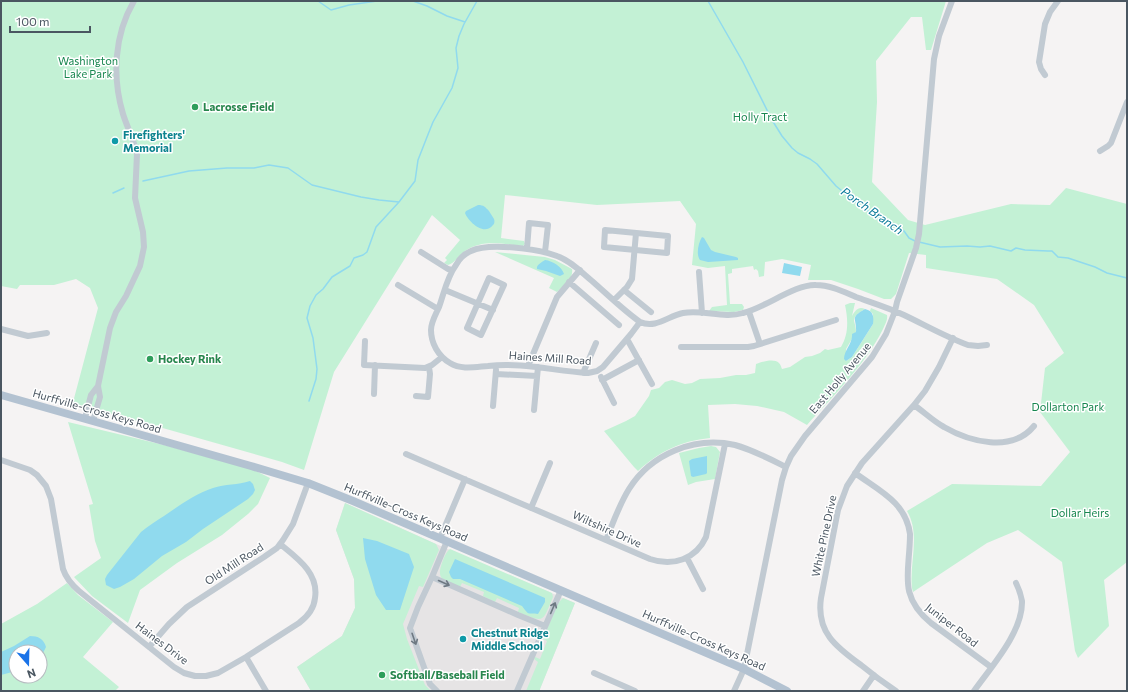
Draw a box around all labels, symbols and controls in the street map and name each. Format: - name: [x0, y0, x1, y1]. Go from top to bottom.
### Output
- scale bar: [10, 8, 90, 34]
- text: 100 m: [16, 14, 50, 28]
- park label: Washington Lake Park: [58, 54, 118, 80]
- place label: Lacrosse Field: [203, 100, 274, 113]
- marker: Lacrosse Field: [190, 102, 200, 112]
- park label: Holly Tract: [733, 110, 788, 123]
- place label: Firefighters' Memorial: [123, 128, 185, 154]
- marker: Firefighters' Memorial: [110, 136, 120, 146]
- water label: Porch Branch: [839, 184, 906, 237]
- street label: East Holly Avenue: [806, 339, 873, 416]
- street label: Haines Mill Road: [508, 348, 592, 367]
- place label: Hockey Rink: [158, 352, 222, 365]
- marker: Hockey Rink: [145, 354, 155, 364]
- street label: Hurffville-Cross Keys Road: [31, 386, 163, 435]
- park label: Dollarton Park: [1032, 400, 1104, 413]
- street label: Hurffville-Cross Keys Road: [342, 480, 470, 544]
- street label: White Pine Drive: [809, 494, 839, 578]
- park label: Dollar Heirs: [1051, 506, 1109, 519]
- street label: Wiltshire Drive: [571, 508, 644, 550]
- street label: Old Mill Road: [202, 540, 265, 587]
- one-way arrow: [438, 579, 450, 587]
- street label: Juniper Road: [923, 600, 981, 650]
- one-way arrow: [549, 602, 557, 614]
- street label: Hurffville-Cross Keys Road: [641, 607, 768, 673]
- street label: Haines Drive: [133, 619, 191, 667]
- place label: Chestnut Ridge Middle School: [471, 626, 549, 652]
- one-way arrow: [411, 632, 418, 645]
- marker: Chestnut Ridge Middle School: [458, 634, 468, 644]
- north arrow: [8, 644, 48, 684]
- text: N: [25, 666, 38, 681]
- place label: Softball/Baseball Field: [390, 668, 505, 681]
- marker: Softball/Baseball Field: [377, 670, 387, 680]

